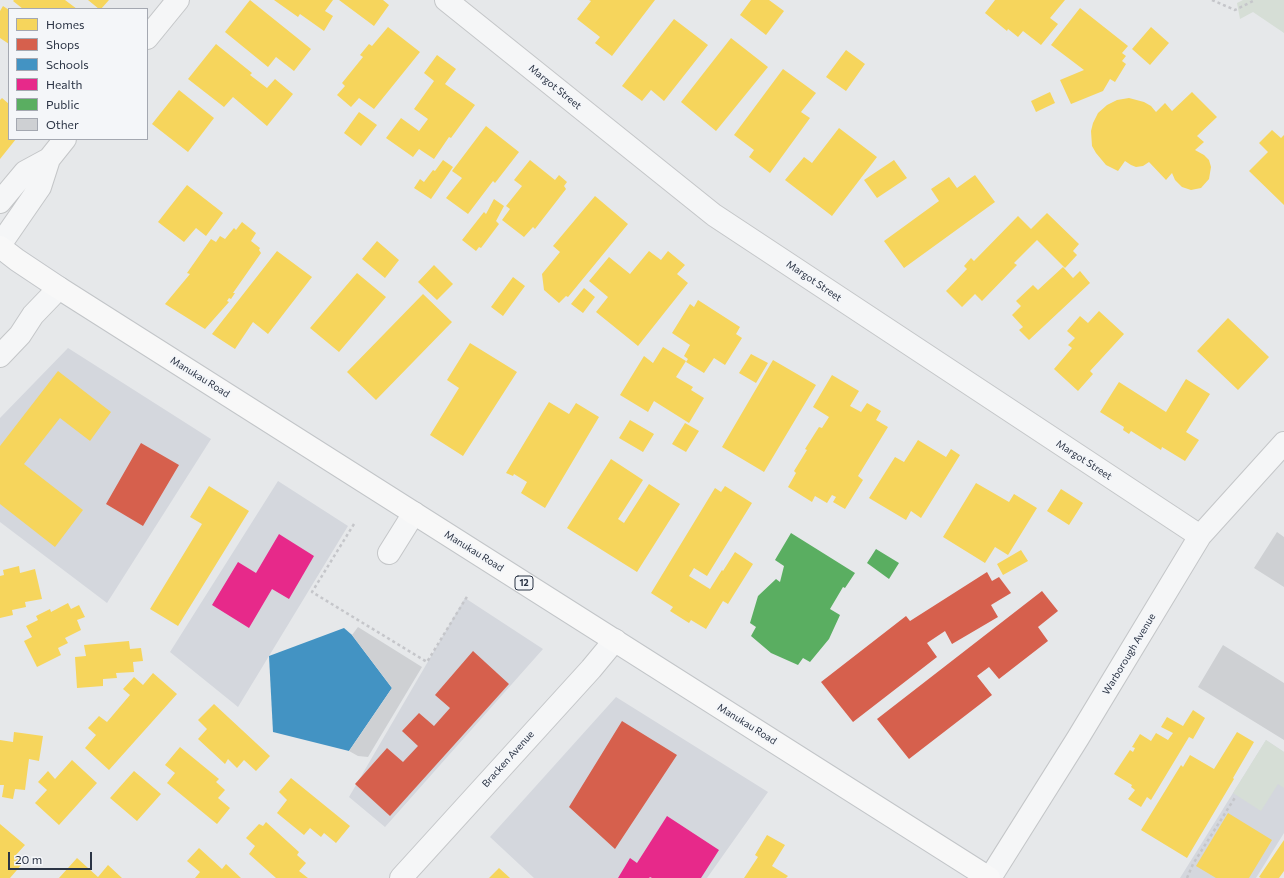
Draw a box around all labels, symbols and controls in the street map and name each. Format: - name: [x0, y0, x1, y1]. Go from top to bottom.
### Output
- legend: [8, 8, 148, 140]
- text: Homes: [46, 17, 84, 31]
- text: Shops: [46, 37, 80, 51]
- text: Schools: [46, 57, 89, 71]
- street label: Margot Street: [526, 62, 584, 112]
- text: Health: [46, 77, 82, 91]
- text: Public: [46, 97, 79, 111]
- text: Other: [46, 117, 79, 131]
- street label: Margot Street: [784, 258, 844, 304]
- street label: Manukau Road: [168, 354, 232, 400]
- street label: Margot Street: [1054, 437, 1114, 483]
- street label: Manukau Road: [442, 528, 506, 574]
- road number: 12: [515, 576, 533, 590]
- street label: Warborough Avenue: [1100, 611, 1158, 697]
- street label: Manukau Road: [715, 701, 779, 747]
- street label: Bracken Avenue: [479, 728, 537, 790]
- scale bar: [10, 844, 94, 870]
- text: 20 m: [15, 852, 42, 866]

